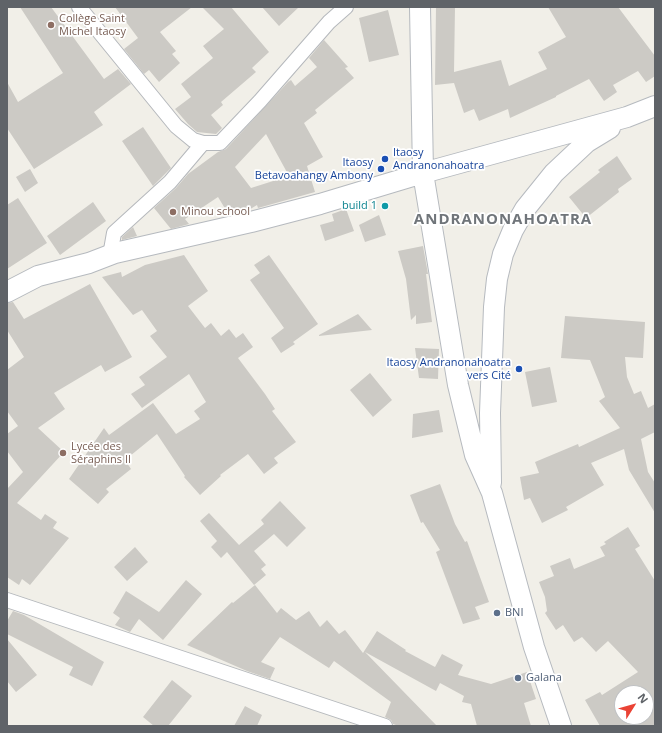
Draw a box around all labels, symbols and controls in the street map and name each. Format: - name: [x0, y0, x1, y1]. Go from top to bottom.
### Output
- place label: Collège Saint Michel Itaosy: [59, 12, 126, 38]
- marker: Collège Saint Michel Itaosy: [46, 20, 56, 30]
- place label: Itaosy Andranonahoatra: [393, 146, 484, 172]
- marker: Itaosy Andranonahoatra: [380, 154, 390, 164]
- place label: Itaosy Betavoahangy Ambony: [255, 156, 373, 182]
- marker: Itaosy Betavoahangy Ambony: [376, 164, 386, 174]
- place label: build 1: [342, 199, 377, 213]
- marker: build 1: [380, 201, 390, 211]
- place label: Minou school: [181, 205, 250, 219]
- marker: Minou school: [168, 207, 178, 217]
- district label: ANDRANONAHOATRA: [414, 211, 592, 229]
- place label: Itaosy Andranonahoatra vers Cité: [386, 356, 511, 382]
- marker: Itaosy Andranonahoatra vers Cité: [514, 364, 524, 374]
- place label: Lycée des Séraphins II: [71, 440, 131, 466]
- marker: Lycée des Séraphins II: [58, 448, 68, 458]
- place label: BNI: [505, 606, 523, 620]
- marker: BNI: [492, 608, 502, 618]
- place label: Galana: [526, 671, 562, 685]
- marker: Galana: [513, 673, 523, 683]
- north arrow: [614, 685, 654, 725]
- text: N: [634, 690, 652, 706]

